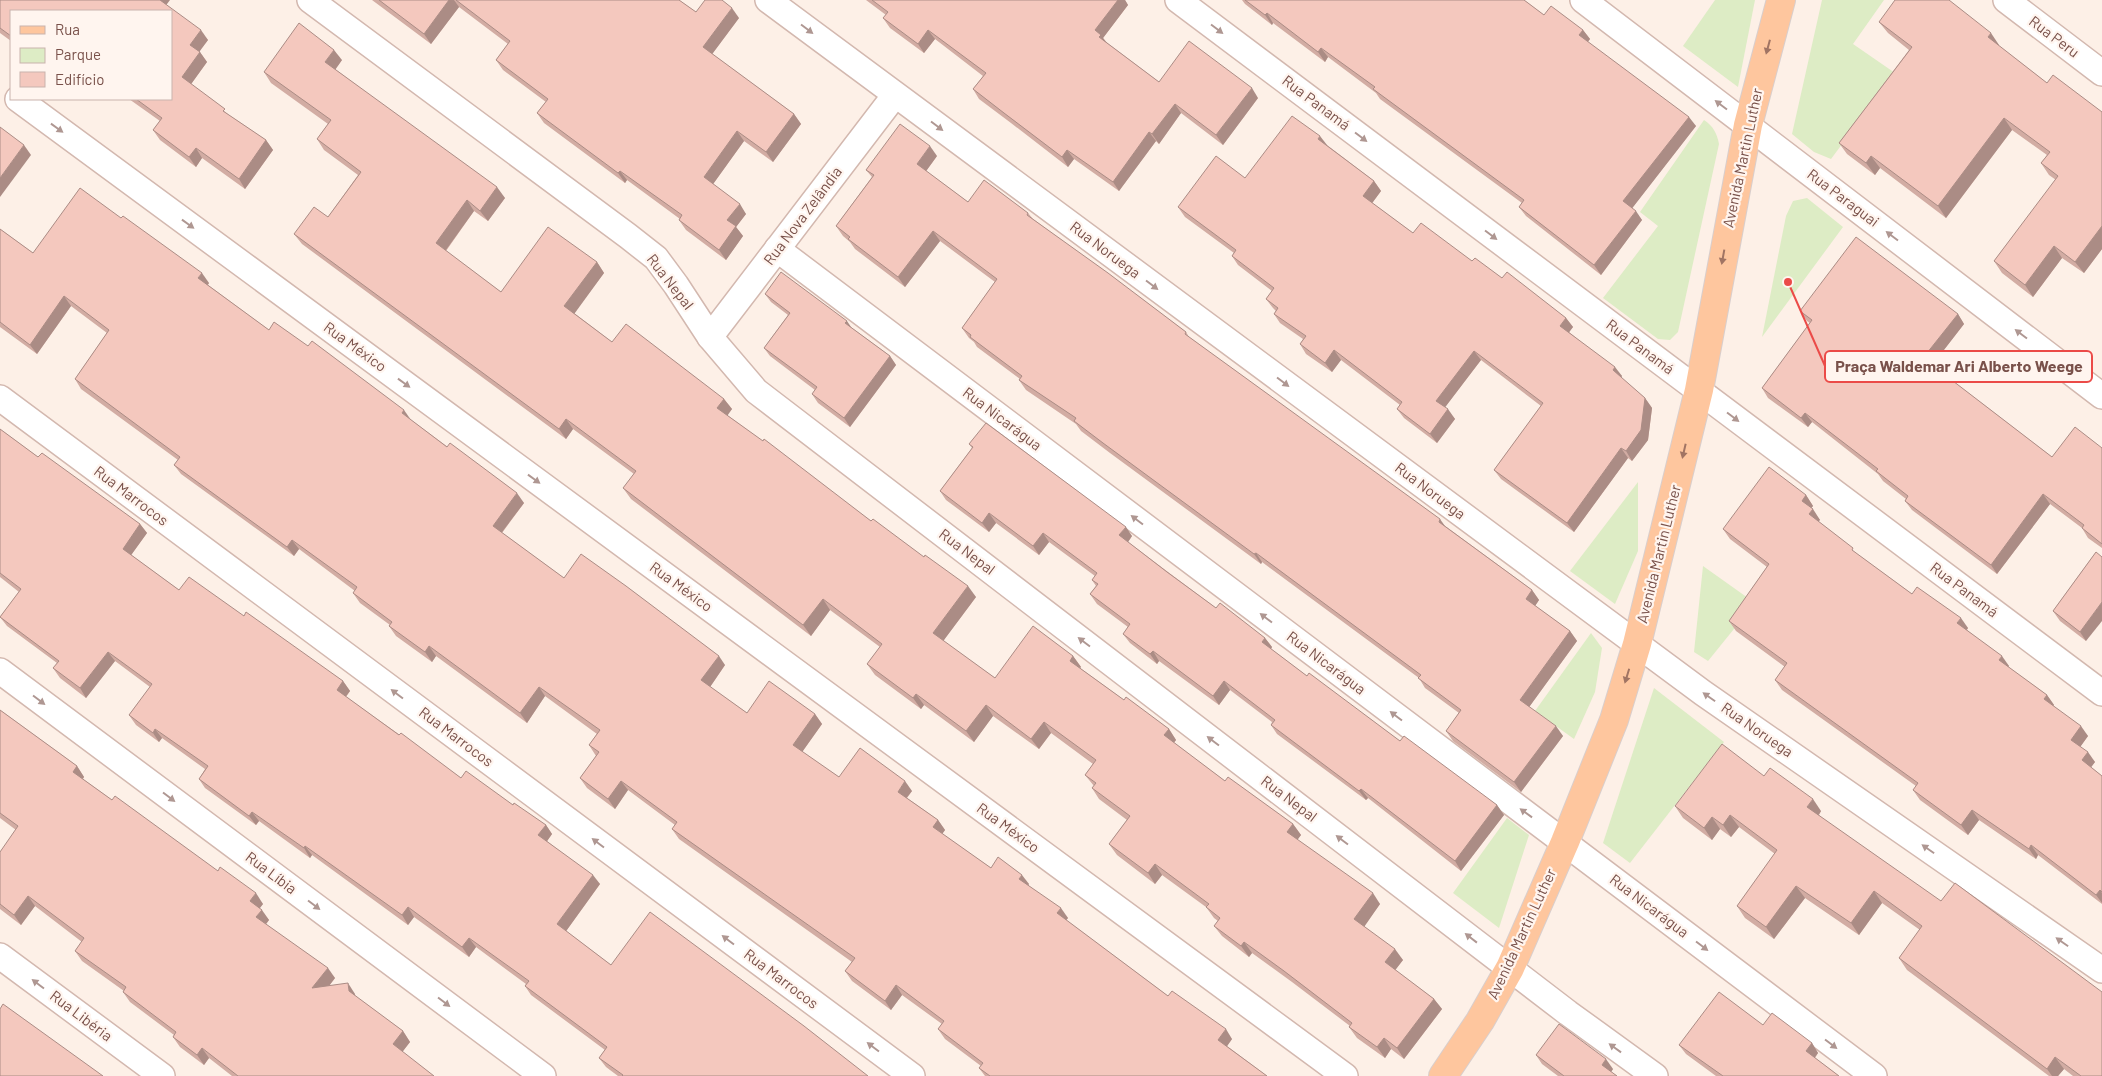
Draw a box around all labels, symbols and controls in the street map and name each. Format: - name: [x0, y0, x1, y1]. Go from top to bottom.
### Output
- legend: [10, 10, 172, 100]
- street label: Rua Peru: [2026, 12, 2083, 61]
- text: Rua: [55, 20, 80, 38]
- one-way arrow: [800, 24, 814, 34]
- one-way arrow: [1210, 24, 1223, 35]
- one-way arrow: [1764, 40, 1772, 55]
- text: Parque: [55, 45, 101, 63]
- text: Edifício: [55, 70, 104, 88]
- street label: Rua Panamá: [1279, 71, 1354, 134]
- street label: Avenida Martin Luther: [1718, 86, 1766, 229]
- one-way arrow: [1715, 100, 1728, 111]
- one-way arrow: [930, 121, 944, 131]
- one-way arrow: [50, 122, 63, 133]
- one-way arrow: [1354, 132, 1367, 143]
- street label: Rua Nova Zelândia: [759, 163, 845, 268]
- street label: Rua Paraguai: [1804, 164, 1883, 230]
- street label: Rua Noruega: [1067, 217, 1144, 281]
- one-way arrow: [181, 219, 195, 229]
- one-way arrow: [1484, 230, 1498, 240]
- one-way arrow: [1886, 230, 1899, 241]
- street label: Rua Nepal: [644, 250, 698, 313]
- one-way arrow: [1719, 250, 1727, 266]
- one-way arrow: [1145, 280, 1159, 290]
- street label: Rua Panamá: [1603, 315, 1678, 378]
- street label: Rua México: [321, 317, 391, 375]
- one-way arrow: [2015, 329, 2028, 339]
- callout: Praça Waldemar Ari Alberto Weege: [1825, 351, 2092, 382]
- text: Praça Waldemar Ari Alberto Weege: [1835, 356, 2083, 375]
- one-way arrow: [397, 377, 410, 387]
- one-way arrow: [1276, 377, 1290, 387]
- street label: Rua Nicarágua: [960, 383, 1046, 454]
- one-way arrow: [1726, 411, 1739, 422]
- one-way arrow: [1680, 443, 1688, 458]
- street label: Rua Noruega: [1392, 458, 1469, 522]
- street label: Rua Marrocos: [91, 461, 172, 529]
- one-way arrow: [527, 474, 541, 484]
- street label: Avenida Martin Luther: [1632, 482, 1684, 625]
- one-way arrow: [1130, 515, 1144, 525]
- street label: Rua Nepal: [936, 524, 999, 578]
- street label: Rua México: [647, 557, 717, 615]
- street label: Rua Panamá: [1927, 558, 2002, 621]
- one-way arrow: [1259, 613, 1273, 623]
- street label: Rua Nicarágua: [1284, 627, 1370, 698]
- one-way arrow: [1077, 637, 1091, 647]
- one-way arrow: [1623, 669, 1631, 684]
- one-way arrow: [391, 688, 404, 699]
- one-way arrow: [1702, 692, 1716, 702]
- one-way arrow: [32, 695, 46, 705]
- street label: Rua Noruega: [1718, 698, 1797, 760]
- street label: Rua Marrocos: [416, 702, 497, 770]
- one-way arrow: [1389, 711, 1403, 721]
- one-way arrow: [1206, 736, 1220, 746]
- street label: Rua Nepal: [1258, 771, 1321, 825]
- one-way arrow: [162, 792, 176, 802]
- street label: Rua México: [974, 798, 1044, 856]
- one-way arrow: [1520, 808, 1533, 819]
- one-way arrow: [1336, 834, 1349, 845]
- one-way arrow: [592, 837, 605, 848]
- one-way arrow: [1922, 844, 1935, 854]
- street label: Rua Líbia: [243, 847, 301, 897]
- street label: Avenida Martin Luther: [1483, 865, 1560, 1002]
- street label: Rua Nicarágua: [1607, 870, 1693, 941]
- one-way arrow: [307, 900, 321, 910]
- one-way arrow: [1465, 933, 1478, 944]
- one-way arrow: [722, 934, 735, 945]
- one-way arrow: [2055, 937, 2069, 947]
- one-way arrow: [1695, 940, 1708, 951]
- street label: Rua Marrocos: [741, 944, 822, 1012]
- one-way arrow: [32, 979, 45, 990]
- street label: Rua Libéria: [47, 986, 116, 1044]
- one-way arrow: [437, 997, 451, 1007]
- one-way arrow: [1824, 1039, 1838, 1049]
- one-way arrow: [866, 1042, 880, 1052]
- one-way arrow: [1609, 1042, 1622, 1053]

